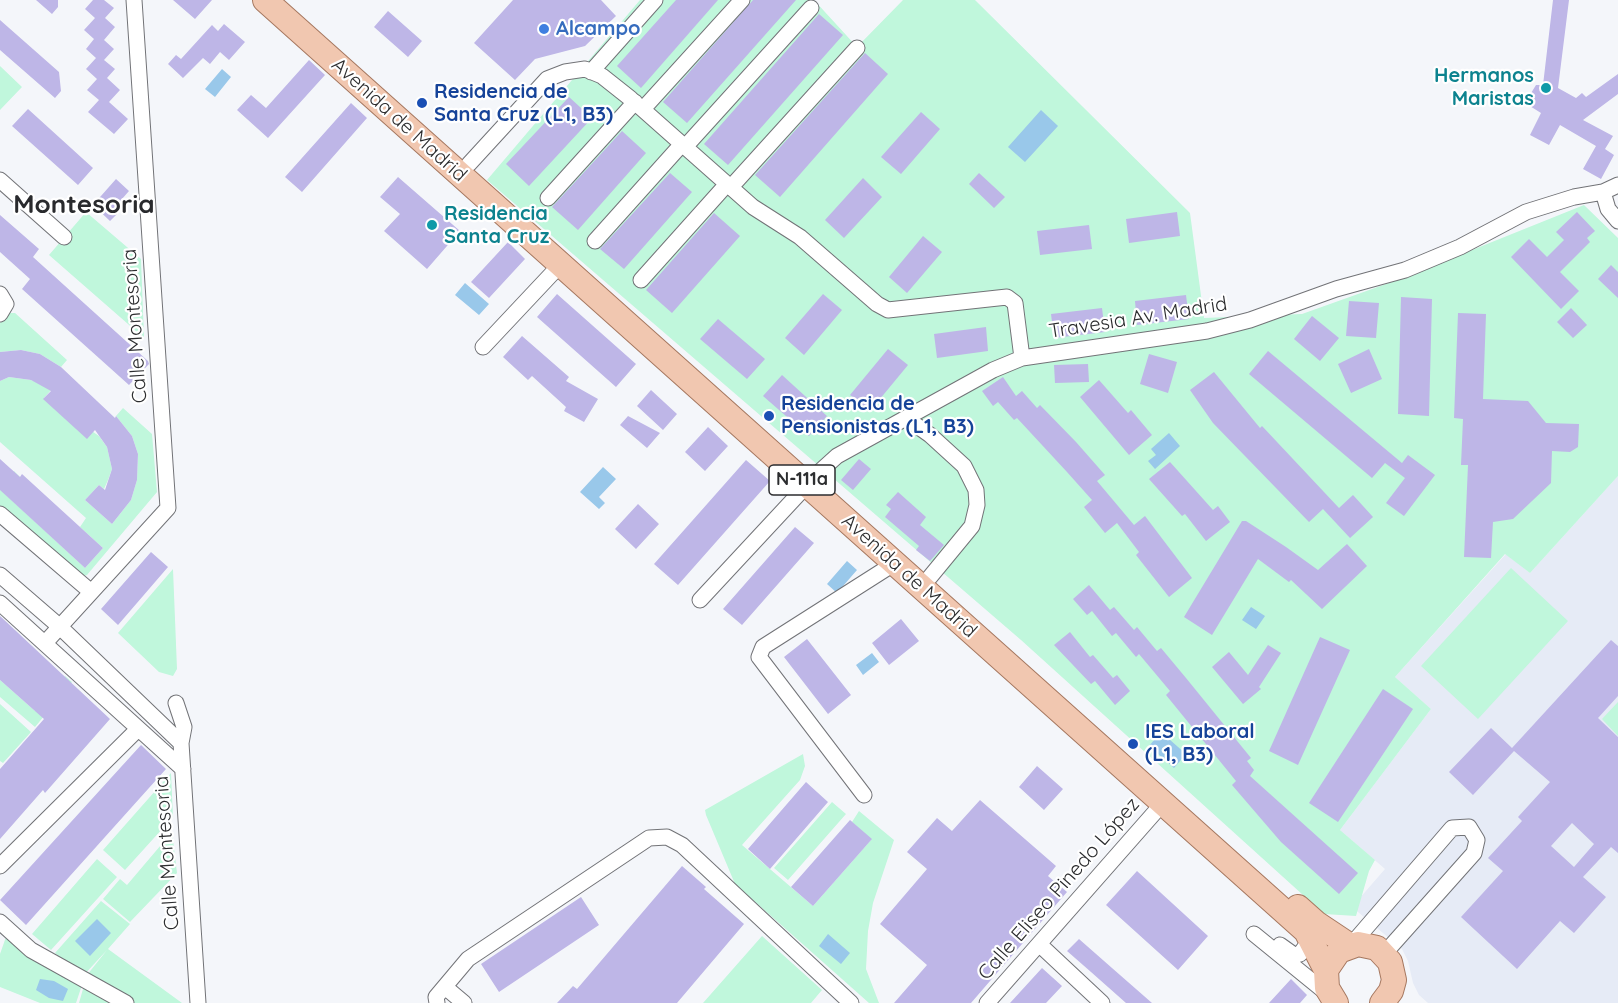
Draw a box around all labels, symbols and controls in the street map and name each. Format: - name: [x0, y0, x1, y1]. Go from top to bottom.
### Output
- place label: Alcampo: [556, 17, 640, 41]
- marker: Alcampo: [537, 22, 551, 36]
- street label: Avenida de Madrid: [327, 53, 471, 187]
- place label: Hermanos Maristas: [1434, 64, 1534, 111]
- place label: Residencia de Santa Cruz (L1, B3): [434, 80, 613, 127]
- marker: Hermanos Maristas: [1539, 81, 1553, 95]
- marker: Residencia de Santa Cruz (L1, B3): [415, 96, 429, 110]
- district label: Montesoria: [13, 189, 155, 221]
- place label: Residencia Santa Cruz: [444, 202, 549, 249]
- marker: Residencia Santa Cruz: [425, 218, 439, 232]
- street label: Calle Montesoria: [118, 248, 152, 404]
- street label: Travesia Av. Madrid: [1047, 292, 1229, 344]
- place label: Residencia de Pensionistas (L1, B3): [781, 392, 974, 439]
- marker: Residencia de Pensionistas (L1, B3): [762, 409, 776, 423]
- road number: N-111a: [769, 465, 835, 495]
- street label: Avenida de Madrid: [837, 509, 981, 643]
- place label: IES Laboral (L1, B3): [1145, 720, 1255, 767]
- marker: IES Laboral (L1, B3): [1126, 737, 1140, 751]
- street label: Calle Montesoria: [150, 775, 184, 931]
- street label: Calle Eliseo Pinedo López: [973, 793, 1145, 985]

